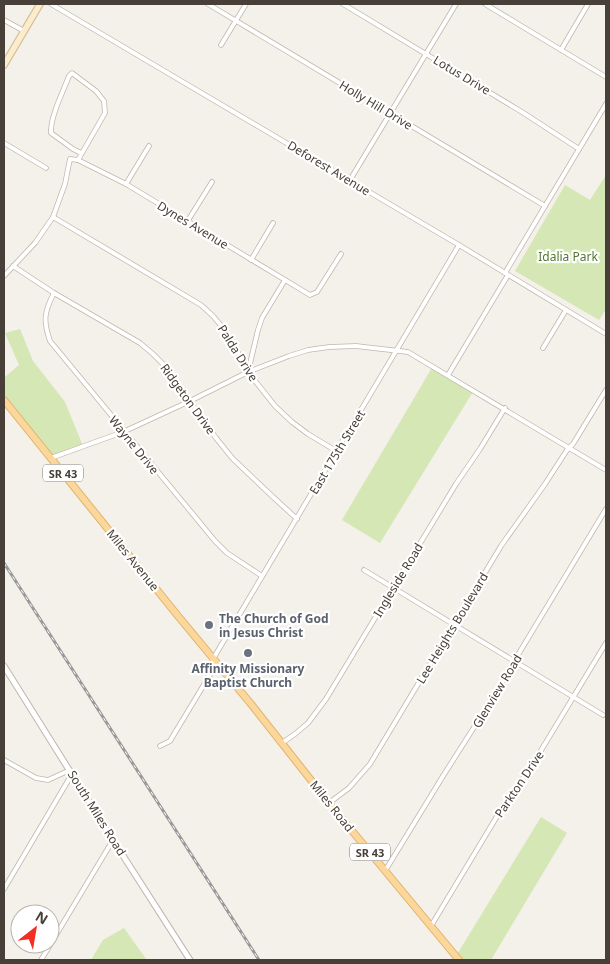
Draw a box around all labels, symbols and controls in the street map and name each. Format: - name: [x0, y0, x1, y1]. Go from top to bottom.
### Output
- street label: Lotus Drive: [430, 51, 494, 99]
- street label: Holly Hill Drive: [336, 76, 416, 134]
- street label: Deforest Avenue: [284, 137, 374, 200]
- street label: Dynes Avenue: [154, 197, 232, 253]
- park label: Idalia Park: [538, 248, 598, 265]
- street label: Palda Drive: [214, 321, 262, 385]
- street label: Ridgeton Drive: [156, 360, 220, 438]
- street label: East 175th Street: [305, 406, 369, 497]
- street label: Wayne Drive: [105, 412, 163, 478]
- road number: SR 43: [43, 464, 83, 482]
- street label: Miles Avenue: [103, 526, 163, 595]
- street label: Ingleside Road: [369, 540, 427, 620]
- street label: Lee Heights Boulevard: [412, 569, 492, 687]
- place label: The Church of God in Jesus Christ: [219, 610, 329, 641]
- marker: The Church of God in Jesus Christ: [203, 619, 215, 631]
- marker: Affinity Missionary Baptist Church: [242, 647, 254, 659]
- street label: Glenview Road: [468, 651, 526, 731]
- place label: Affinity Missionary Baptist Church: [192, 660, 305, 691]
- street label: Parkton Drive: [490, 747, 548, 821]
- street label: South Miles Road: [64, 767, 130, 859]
- street label: Miles Road: [306, 777, 358, 835]
- road number: SR 43: [350, 844, 390, 860]
- north arrow: [10, 904, 60, 954]
- text: N: [32, 906, 52, 929]

